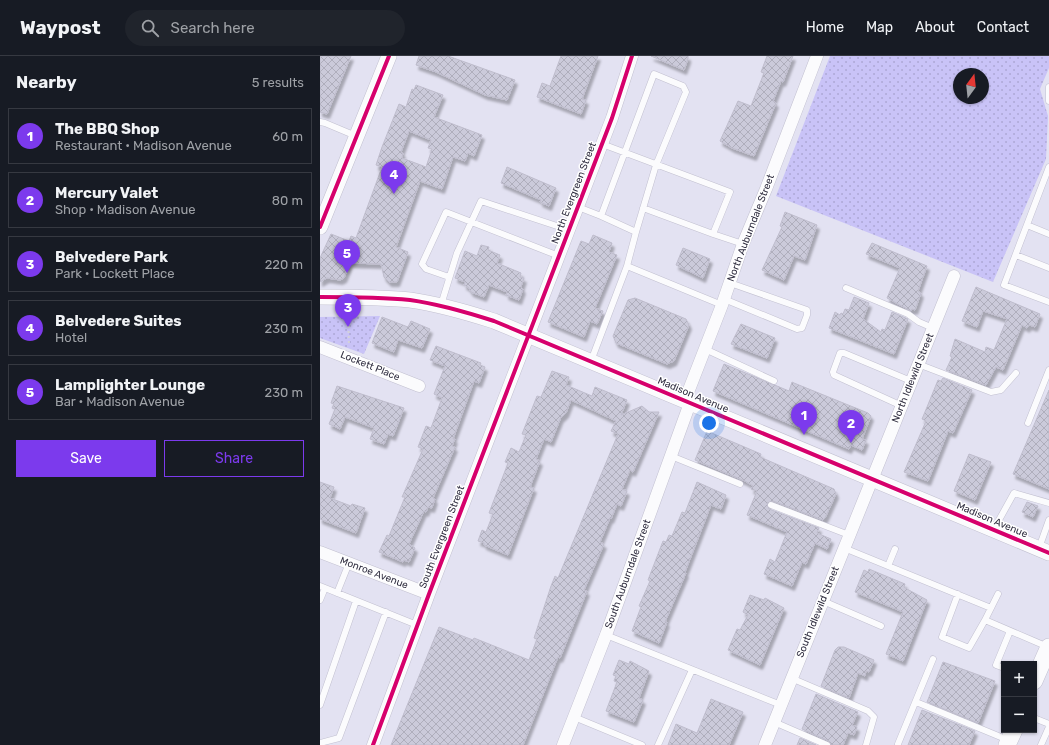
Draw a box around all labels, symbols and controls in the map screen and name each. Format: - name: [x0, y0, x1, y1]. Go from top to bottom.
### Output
- search box: [125, 10, 405, 46]
- text: Waypost: [20, 16, 101, 39]
- icon: search: [139, 17, 161, 39]
- text: Search here: [171, 19, 255, 37]
- text: Home: [806, 19, 844, 36]
- text: Map: [866, 19, 893, 36]
- text: About: [915, 19, 955, 36]
- text: Contact: [977, 19, 1029, 36]
- north arrow: [953, 68, 989, 104]
- text: Nearby: [16, 72, 77, 92]
- text: 5 results: [252, 75, 304, 90]
- text: The BBQ Shop: [55, 120, 159, 138]
- text: 1: [27, 129, 33, 144]
- text: 60 m: [272, 129, 303, 144]
- text: Restaurant · Madison Avenue: [55, 138, 232, 153]
- street label: North Evergreen Street: [549, 140, 599, 245]
- pin: 4: [381, 161, 407, 194]
- street label: North Auburndale Street: [725, 173, 777, 283]
- text: Mercury Valet: [55, 184, 158, 202]
- text: 2: [26, 193, 34, 208]
- text: 80 m: [272, 193, 303, 208]
- text: Shop · Madison Avenue: [55, 202, 196, 217]
- pin: 5: [334, 240, 360, 273]
- text: Belvedere Park: [55, 248, 168, 266]
- text: 3: [26, 257, 34, 272]
- text: 220 m: [265, 257, 303, 272]
- text: Park · Lockett Place: [55, 266, 175, 281]
- pin: 3: [335, 294, 361, 327]
- text: Belvedere Suites: [55, 312, 182, 330]
- text: 4: [26, 321, 34, 336]
- text: 230 m: [265, 321, 303, 336]
- text: Hotel: [55, 330, 87, 345]
- street label: North Idlewild Street: [890, 331, 937, 425]
- street label: Lockett Place: [339, 349, 402, 384]
- street label: Madison Avenue: [656, 375, 731, 416]
- text: Lamplighter Lounge: [55, 376, 205, 394]
- text: 5: [26, 385, 34, 400]
- text: 230 m: [265, 385, 303, 400]
- text: Bar · Madison Avenue: [55, 394, 185, 409]
- pin: 1: [791, 402, 817, 435]
- pin: 2: [838, 410, 864, 443]
- your location: [699, 413, 719, 433]
- button: Save: [16, 440, 156, 477]
- button: Share: [164, 440, 304, 477]
- street label: South Evergreen Street: [417, 484, 467, 590]
- street label: Madison Avenue: [955, 500, 1030, 541]
- street label: South Auburndale Street: [603, 518, 653, 630]
- street label: Monroe Avenue: [338, 554, 410, 592]
- street label: South Idlewild Street: [794, 565, 842, 659]
- map controls: [1001, 661, 1037, 733]
- button: +: [1001, 661, 1037, 697]
- button: −: [1001, 697, 1037, 733]

